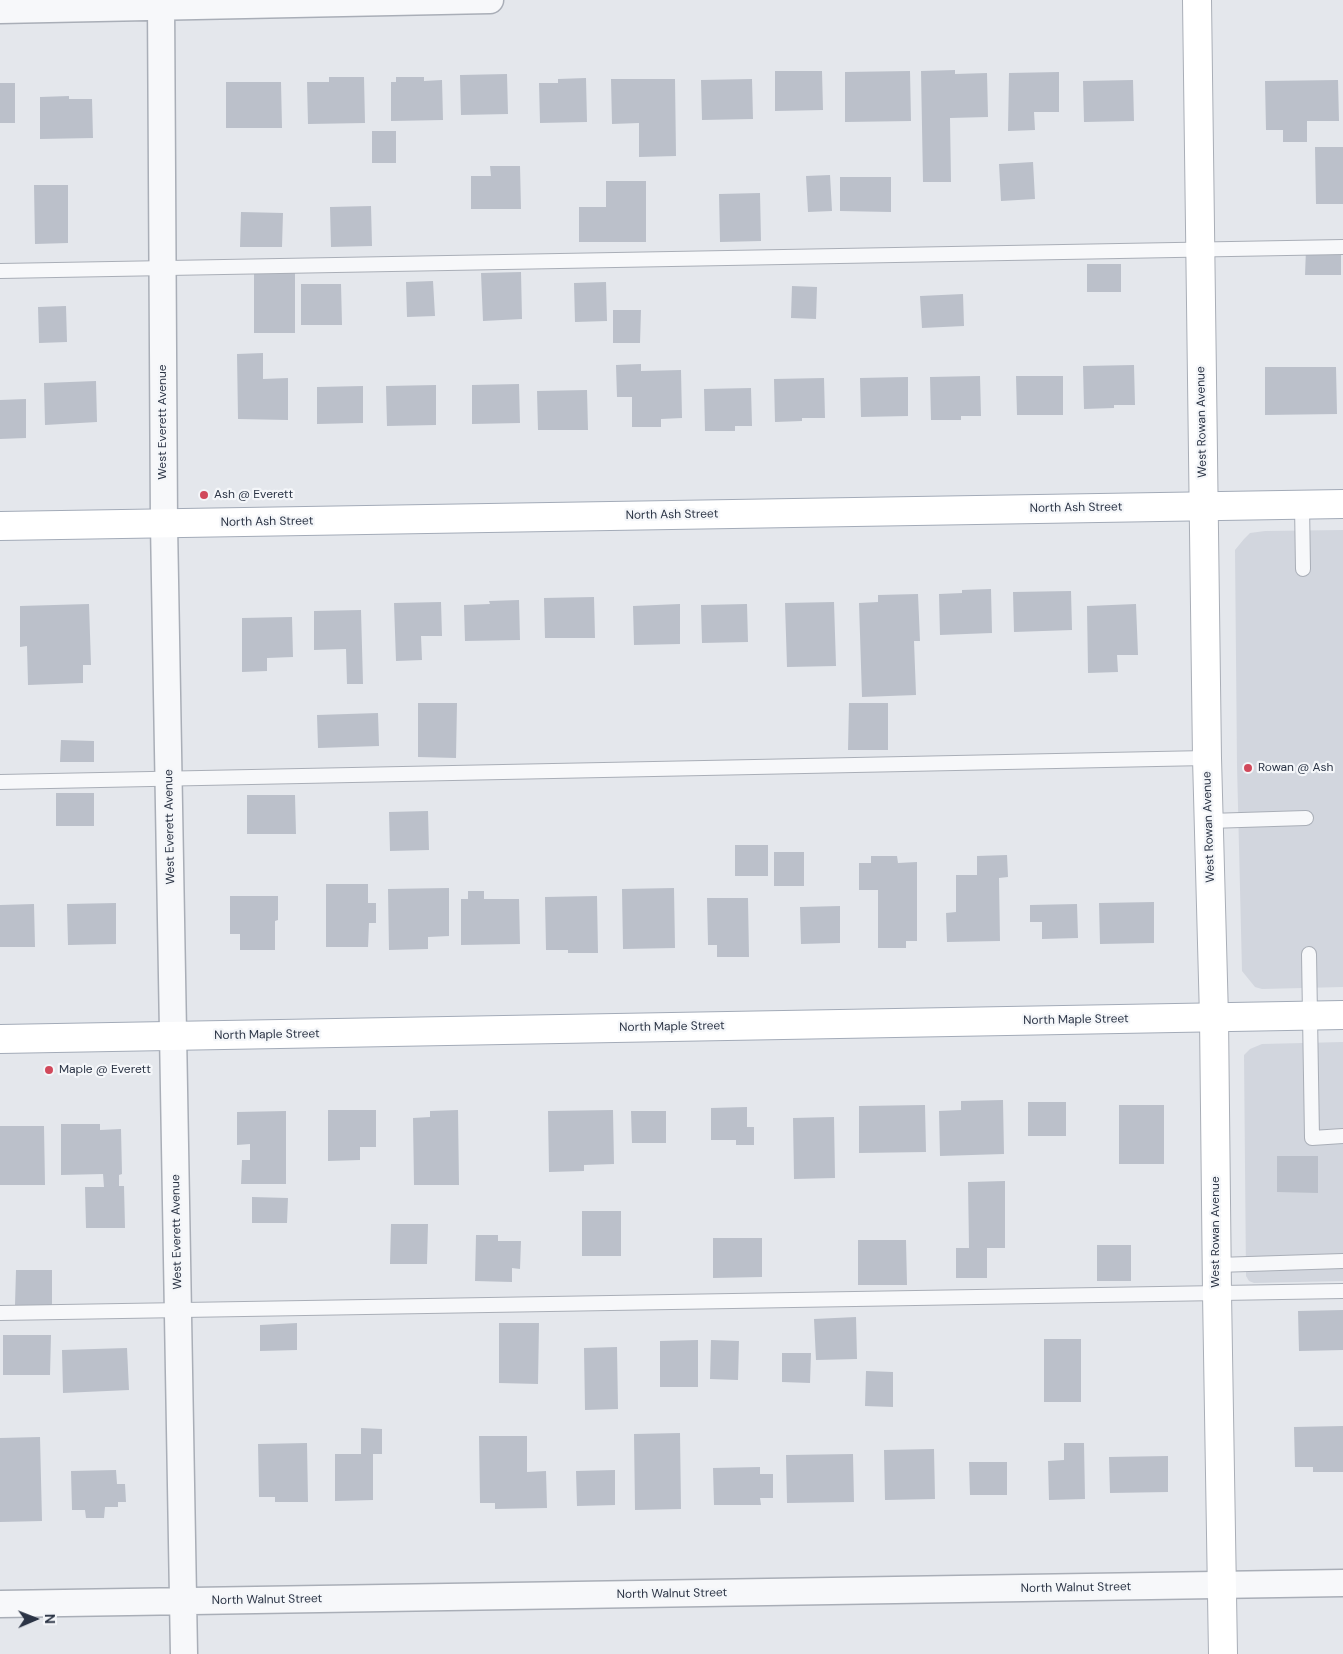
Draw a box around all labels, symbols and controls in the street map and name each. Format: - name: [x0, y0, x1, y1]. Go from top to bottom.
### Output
- street label: West Everett Avenue: [156, 364, 170, 480]
- street label: West Rowan Avenue: [1194, 366, 1210, 478]
- place label: Ash @ Everett: [214, 488, 293, 502]
- marker: Ash @ Everett: [198, 489, 210, 501]
- street label: North Ash Street: [1030, 500, 1122, 516]
- street label: North Ash Street: [626, 507, 718, 523]
- street label: North Ash Street: [221, 514, 313, 530]
- place label: Rowan @ Ash: [1258, 761, 1333, 775]
- marker: Rowan @ Ash: [1242, 762, 1254, 774]
- street label: West Everett Avenue: [162, 769, 178, 885]
- street label: West Rowan Avenue: [1200, 771, 1218, 883]
- street label: North Maple Street: [1023, 1012, 1129, 1028]
- street label: North Maple Street: [619, 1019, 725, 1035]
- street label: North Maple Street: [214, 1027, 320, 1043]
- place label: Maple @ Everett: [59, 1063, 151, 1077]
- marker: Maple @ Everett: [43, 1064, 55, 1076]
- street label: West Everett Avenue: [169, 1174, 185, 1290]
- street label: West Rowan Avenue: [1209, 1176, 1223, 1288]
- street label: North Walnut Street: [1021, 1580, 1131, 1596]
- street label: North Walnut Street: [617, 1586, 727, 1602]
- street label: North Walnut Street: [212, 1592, 322, 1608]
- north arrow: [10, 1594, 60, 1644]
- text: N: [41, 1613, 59, 1624]

